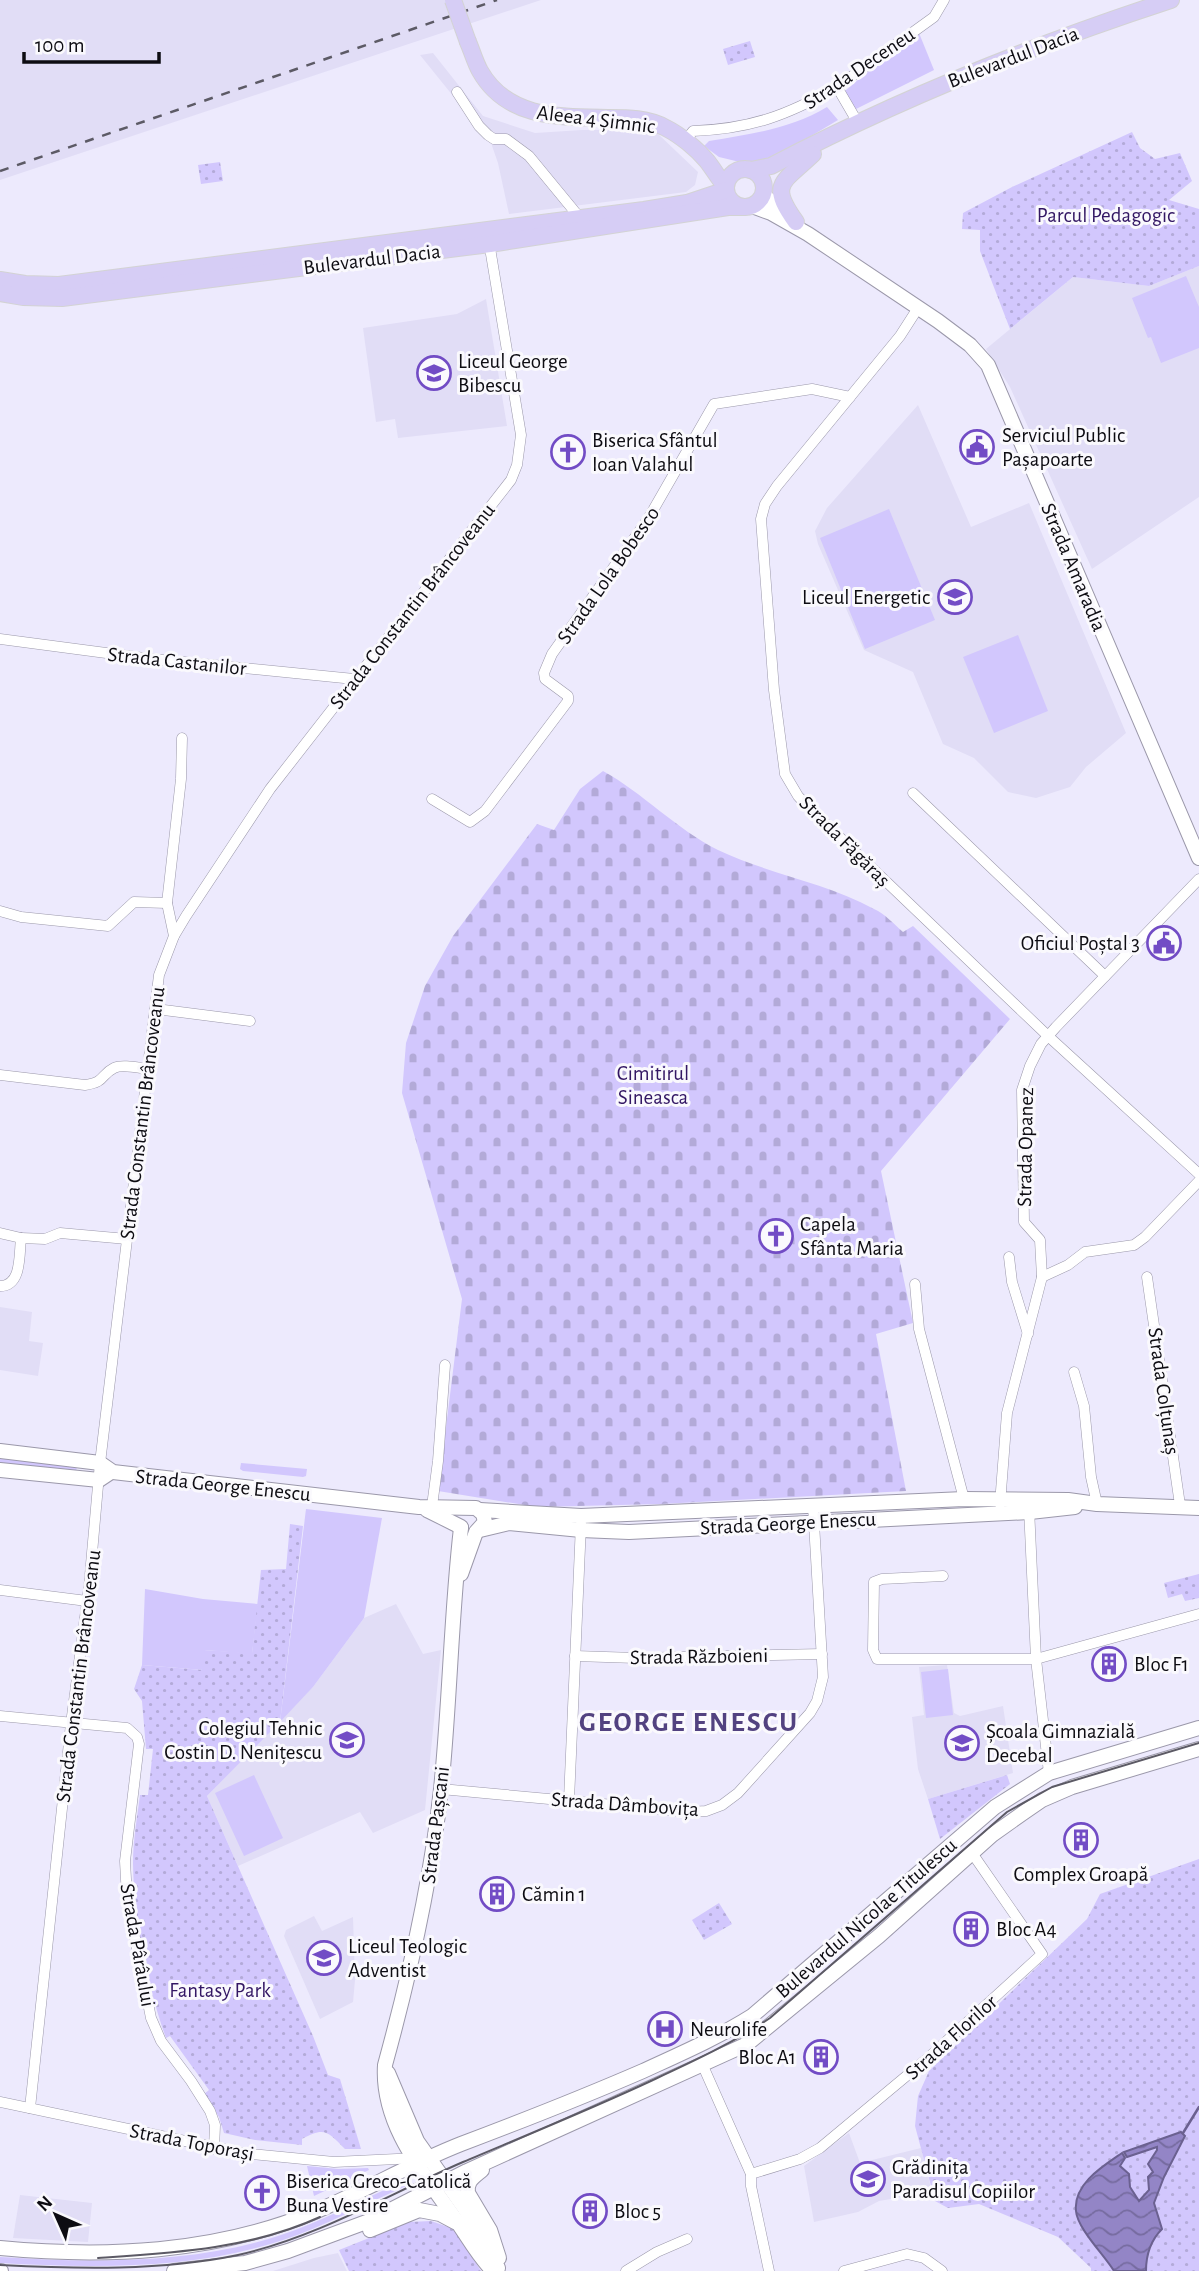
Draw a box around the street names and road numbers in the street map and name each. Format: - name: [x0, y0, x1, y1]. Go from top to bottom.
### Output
- street label: Strada Deceneu: [800, 23, 919, 113]
- street label: Bulevardul Dacia: [945, 23, 1082, 92]
- street label: Aleea 4 Șimnic: [535, 102, 656, 139]
- street label: Bulevardul Dacia: [302, 241, 442, 278]
- street label: Strada Constantin Brâncoveanu: [326, 499, 499, 713]
- street label: Strada Amaradia: [1037, 500, 1110, 635]
- street label: Strada Lola Bobesco: [553, 503, 663, 648]
- street label: Strada Castanilor: [106, 644, 248, 679]
- street label: Strada Făgăraș: [794, 792, 894, 892]
- street label: Strada Constantin Brâncoveanu: [117, 985, 168, 1241]
- street label: Strada Opanez: [1014, 1087, 1037, 1207]
- street label: Strada Colțunaș: [1142, 1326, 1183, 1456]
- street label: Strada George Enescu: [134, 1466, 312, 1505]
- street label: Strada George Enescu: [700, 1508, 877, 1539]
- street label: Strada Constantin Brâncoveanu: [53, 1548, 104, 1804]
- street label: Strada Războieni: [630, 1645, 768, 1668]
- street label: Strada Pașcani: [418, 1765, 455, 1885]
- street label: Strada Dâmbovița: [550, 1789, 700, 1822]
- street label: Bulevardul Nicolae Titulescu: [772, 1834, 961, 2002]
- street label: Strada Pârâului: [116, 1882, 159, 2008]
- street label: Strada Florilor: [901, 1991, 1001, 2084]
- street label: Strada Toporași: [128, 2120, 256, 2167]

